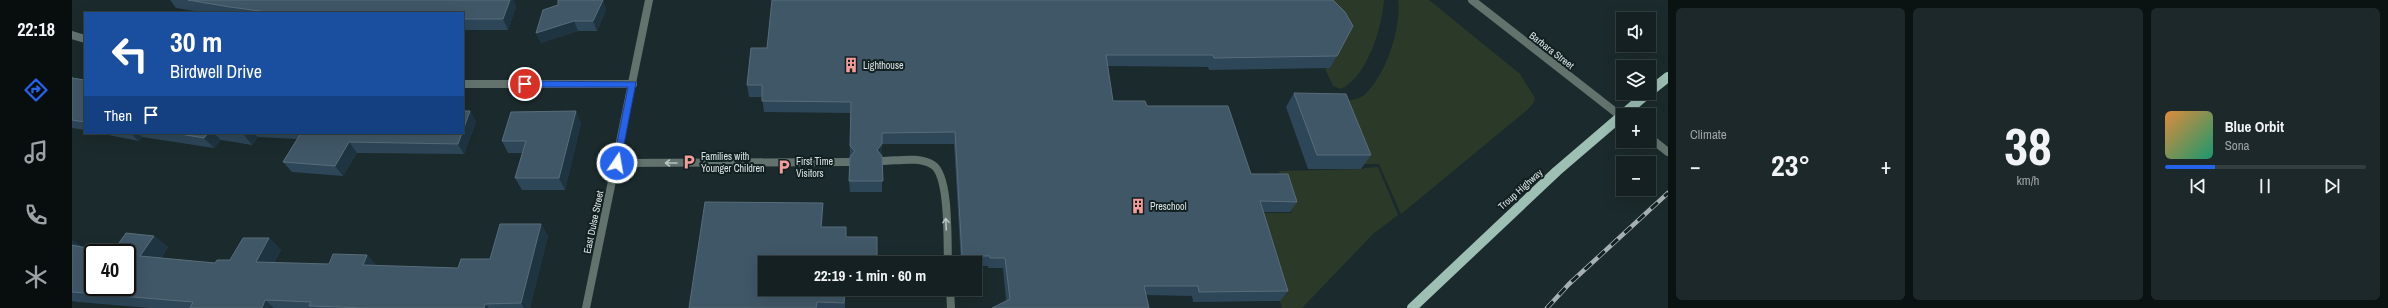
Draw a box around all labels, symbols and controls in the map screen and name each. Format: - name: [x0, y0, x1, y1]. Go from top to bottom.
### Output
- map controls: [1616, 12, 1656, 196]
- button: sound: [1616, 12, 1656, 52]
- text: 22:18: [17, 17, 55, 42]
- text: 30 m: [170, 23, 222, 61]
- icon: left: [104, 28, 156, 80]
- street label: Barbara Street: [1527, 29, 1577, 72]
- building icon: Lighthouse: [842, 56, 860, 74]
- text: Birdwell Drive: [170, 59, 262, 84]
- place label: Lighthouse: [863, 59, 904, 72]
- button: layers: [1616, 60, 1656, 100]
- pin: [508, 67, 542, 101]
- icon: arrive: [514, 73, 536, 95]
- icon: directions: [22, 76, 50, 104]
- icon: arrive: [140, 104, 162, 126]
- text: Then: [104, 105, 132, 126]
- button: +: [1616, 108, 1656, 148]
- text: 38: [2004, 111, 2052, 181]
- text: Blue Orbit: [2225, 116, 2284, 137]
- text: Climate: [1690, 126, 1727, 143]
- text: Sona: [2225, 137, 2250, 154]
- icon: music: [22, 138, 50, 166]
- position arrow: [596, 142, 638, 184]
- text: 23°: [1771, 145, 1810, 185]
- place label: Families with Younger Children: [701, 150, 765, 175]
- text: −: [1690, 151, 1701, 181]
- text: +: [1881, 151, 1891, 181]
- parking icon: Families with Younger Children: [680, 153, 698, 171]
- place label: First Time Visitors: [796, 155, 833, 180]
- button: −: [1616, 156, 1656, 196]
- parking icon: First Time Visitors: [775, 158, 793, 176]
- one-way arrow: [665, 159, 678, 167]
- street label: Troup Highway: [1495, 165, 1546, 213]
- text: km/h: [2016, 172, 2040, 189]
- icon: previous: [2187, 175, 2209, 197]
- icon: pause: [2254, 175, 2276, 197]
- icon: next: [2321, 175, 2343, 197]
- street label: East Dulse Street: [580, 189, 607, 255]
- building icon: Preschool: [1129, 197, 1147, 215]
- place label: Preschool: [1150, 200, 1187, 213]
- icon: phone: [22, 201, 50, 229]
- one-way arrow: [942, 218, 949, 231]
- speed limit sign: 40: [84, 244, 136, 296]
- icon: climate: [22, 263, 50, 291]
- text: 22:19 · 1 min · 60 m: [814, 265, 926, 286]

